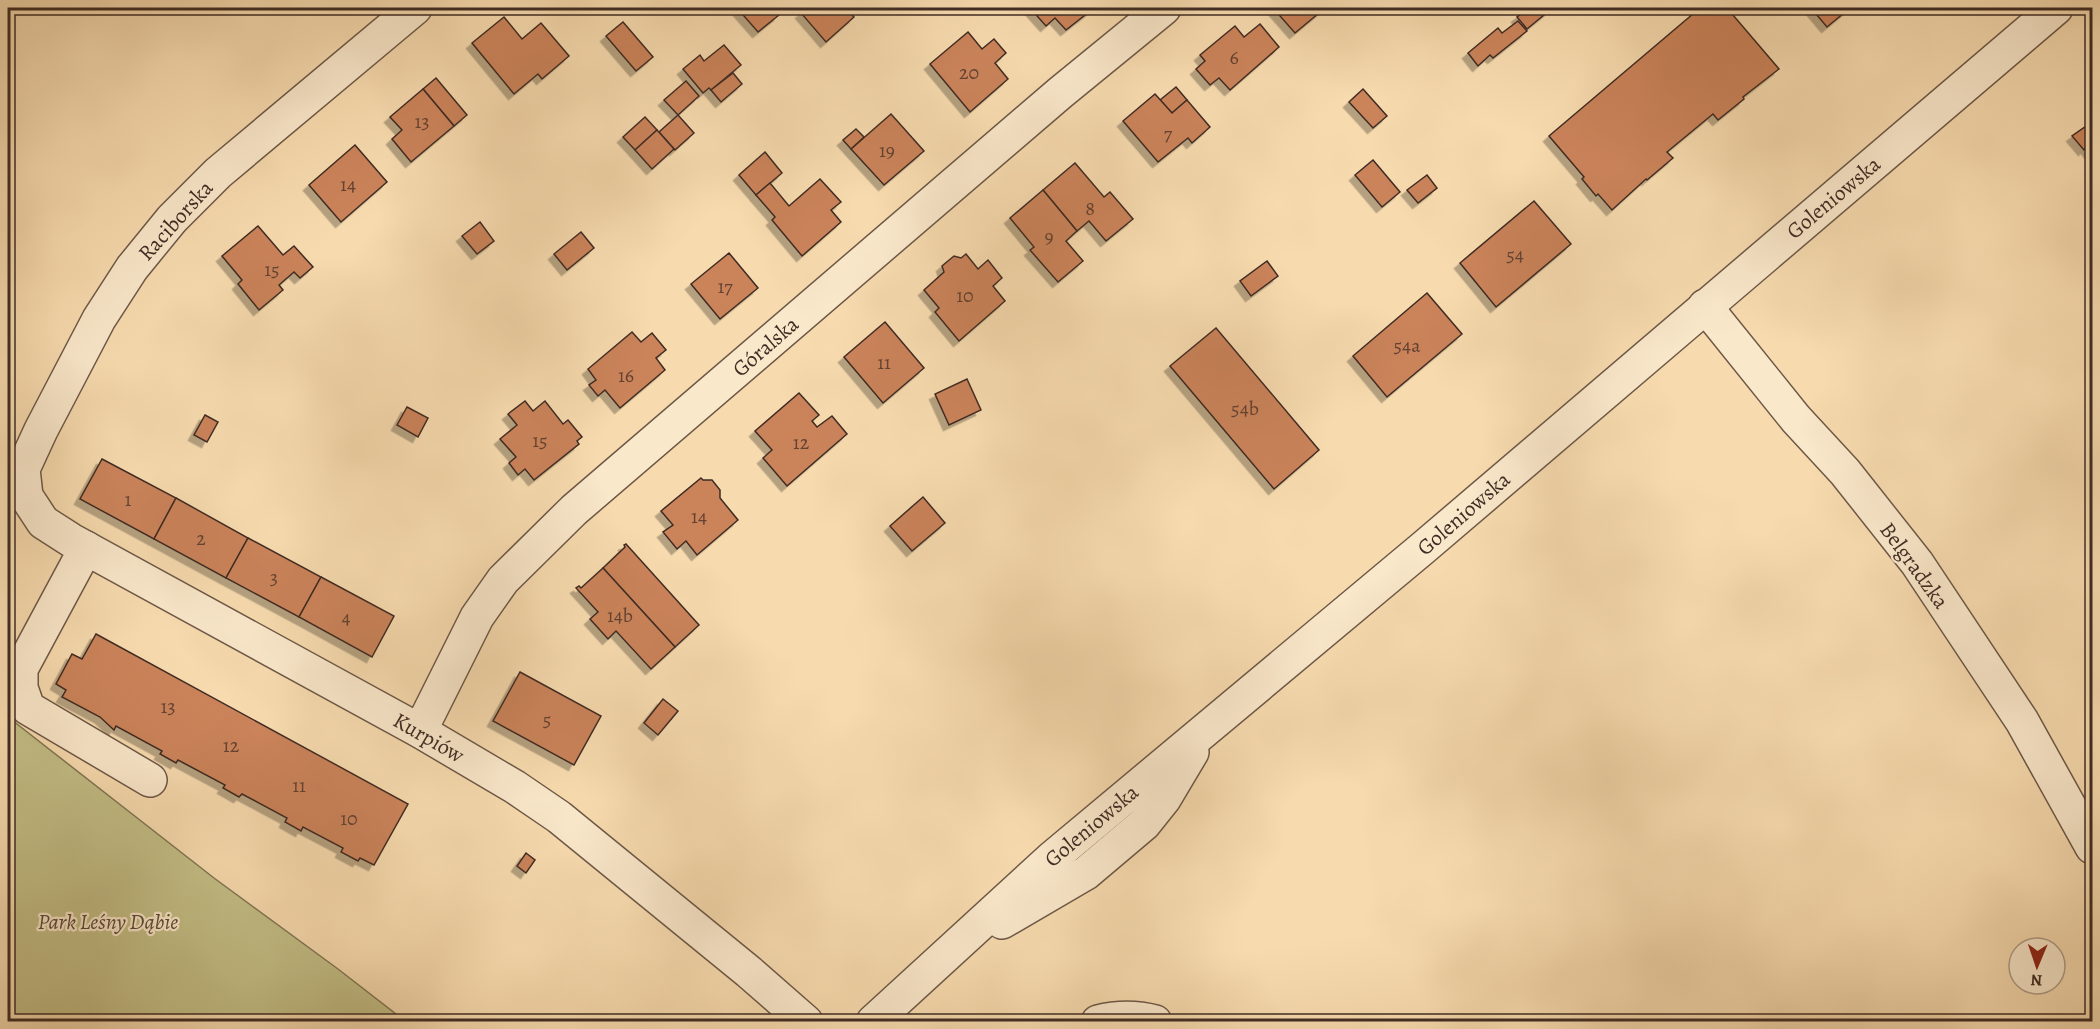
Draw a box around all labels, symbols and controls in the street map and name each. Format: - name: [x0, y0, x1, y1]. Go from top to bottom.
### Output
- house number: 6: [1229, 44, 1239, 71]
- house number: 20: [959, 59, 979, 86]
- house number: 13: [414, 108, 430, 135]
- house number: 7: [1164, 120, 1173, 147]
- house number: 19: [879, 137, 895, 164]
- street label: Goleniowska: [1780, 149, 1888, 246]
- house number: 14: [340, 171, 356, 198]
- street label: Raciborska: [131, 173, 220, 267]
- house number: 8: [1085, 195, 1095, 222]
- house number: 9: [1044, 223, 1054, 250]
- house number: 54: [1506, 241, 1524, 268]
- house number: 15: [264, 256, 280, 283]
- house number: 17: [717, 273, 733, 300]
- house number: 10: [956, 282, 974, 309]
- street label: Góralska: [726, 309, 806, 384]
- house number: 54a: [1394, 332, 1421, 359]
- house number: 11: [877, 349, 891, 376]
- house number: 16: [618, 362, 634, 389]
- house number: 54b: [1231, 395, 1259, 422]
- house number: 15: [532, 427, 548, 454]
- house number: 12: [793, 429, 810, 456]
- street label: Goleniowska: [1411, 464, 1517, 563]
- house number: 1: [125, 486, 132, 513]
- house number: 14: [691, 503, 707, 530]
- street label: Belgradzka: [1873, 516, 1956, 616]
- house number: 2: [196, 525, 206, 552]
- house number: 3: [270, 564, 278, 591]
- house number: 14b: [607, 602, 633, 629]
- house number: 4: [341, 604, 351, 631]
- house number: 13: [160, 693, 176, 720]
- street label: Kurpiów: [387, 705, 470, 771]
- house number: 5: [543, 706, 551, 733]
- house number: 12: [223, 732, 240, 759]
- house number: 11: [292, 772, 306, 799]
- street label: Goleniowska: [1038, 777, 1146, 874]
- house number: 10: [340, 805, 358, 832]
- park label: Park Leśny Dąbie: [38, 907, 178, 937]
- north arrow: [2007, 936, 2067, 996]
- text: N: [2030, 969, 2043, 991]

